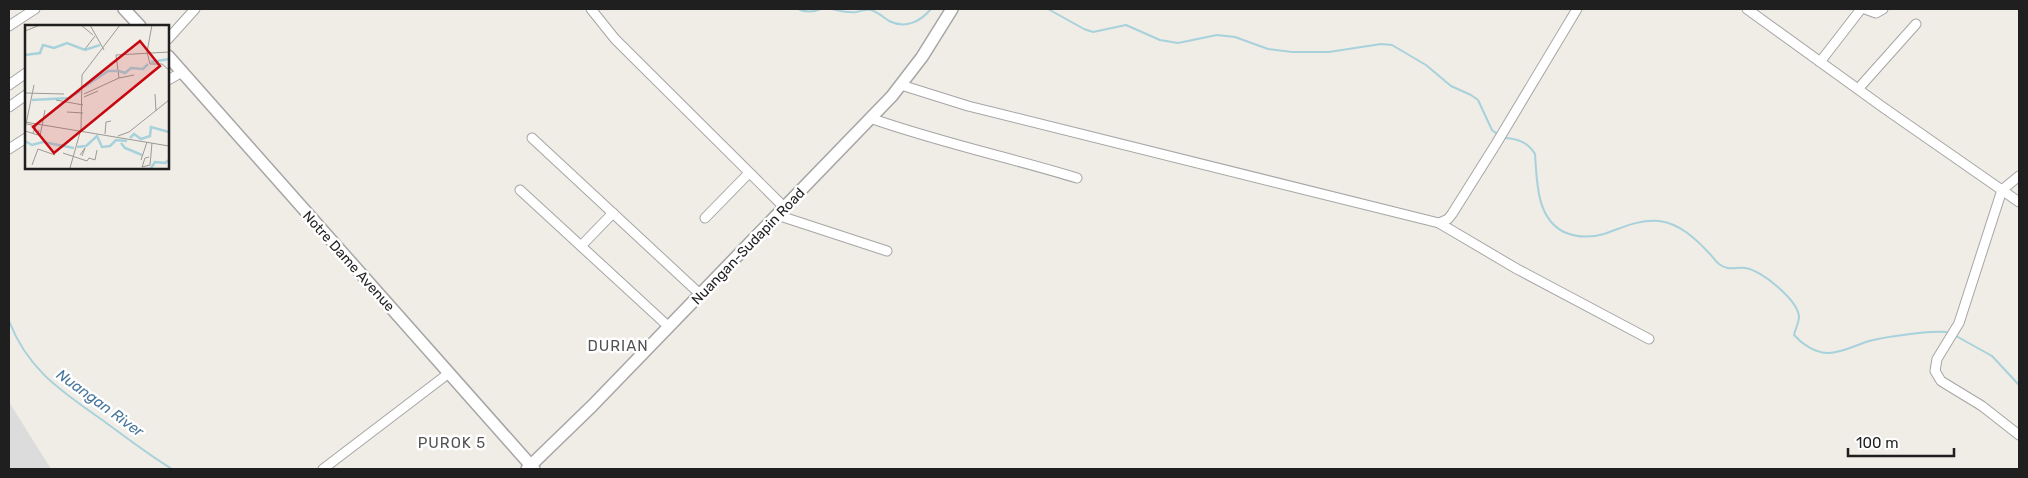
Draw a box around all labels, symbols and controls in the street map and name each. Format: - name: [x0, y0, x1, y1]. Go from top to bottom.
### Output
- inset map: [25, 25, 169, 169]
- street label: Nuangan-Sudapin Road: [688, 185, 808, 308]
- street label: Notre Dame Avenue: [299, 208, 398, 315]
- district label: DURIAN: [587, 337, 649, 355]
- water label: Nuangan River: [53, 365, 148, 441]
- scale bar: [1848, 426, 1954, 458]
- district label: PUROK 5: [418, 434, 486, 452]
- text: 100 m: [1856, 434, 1898, 452]

